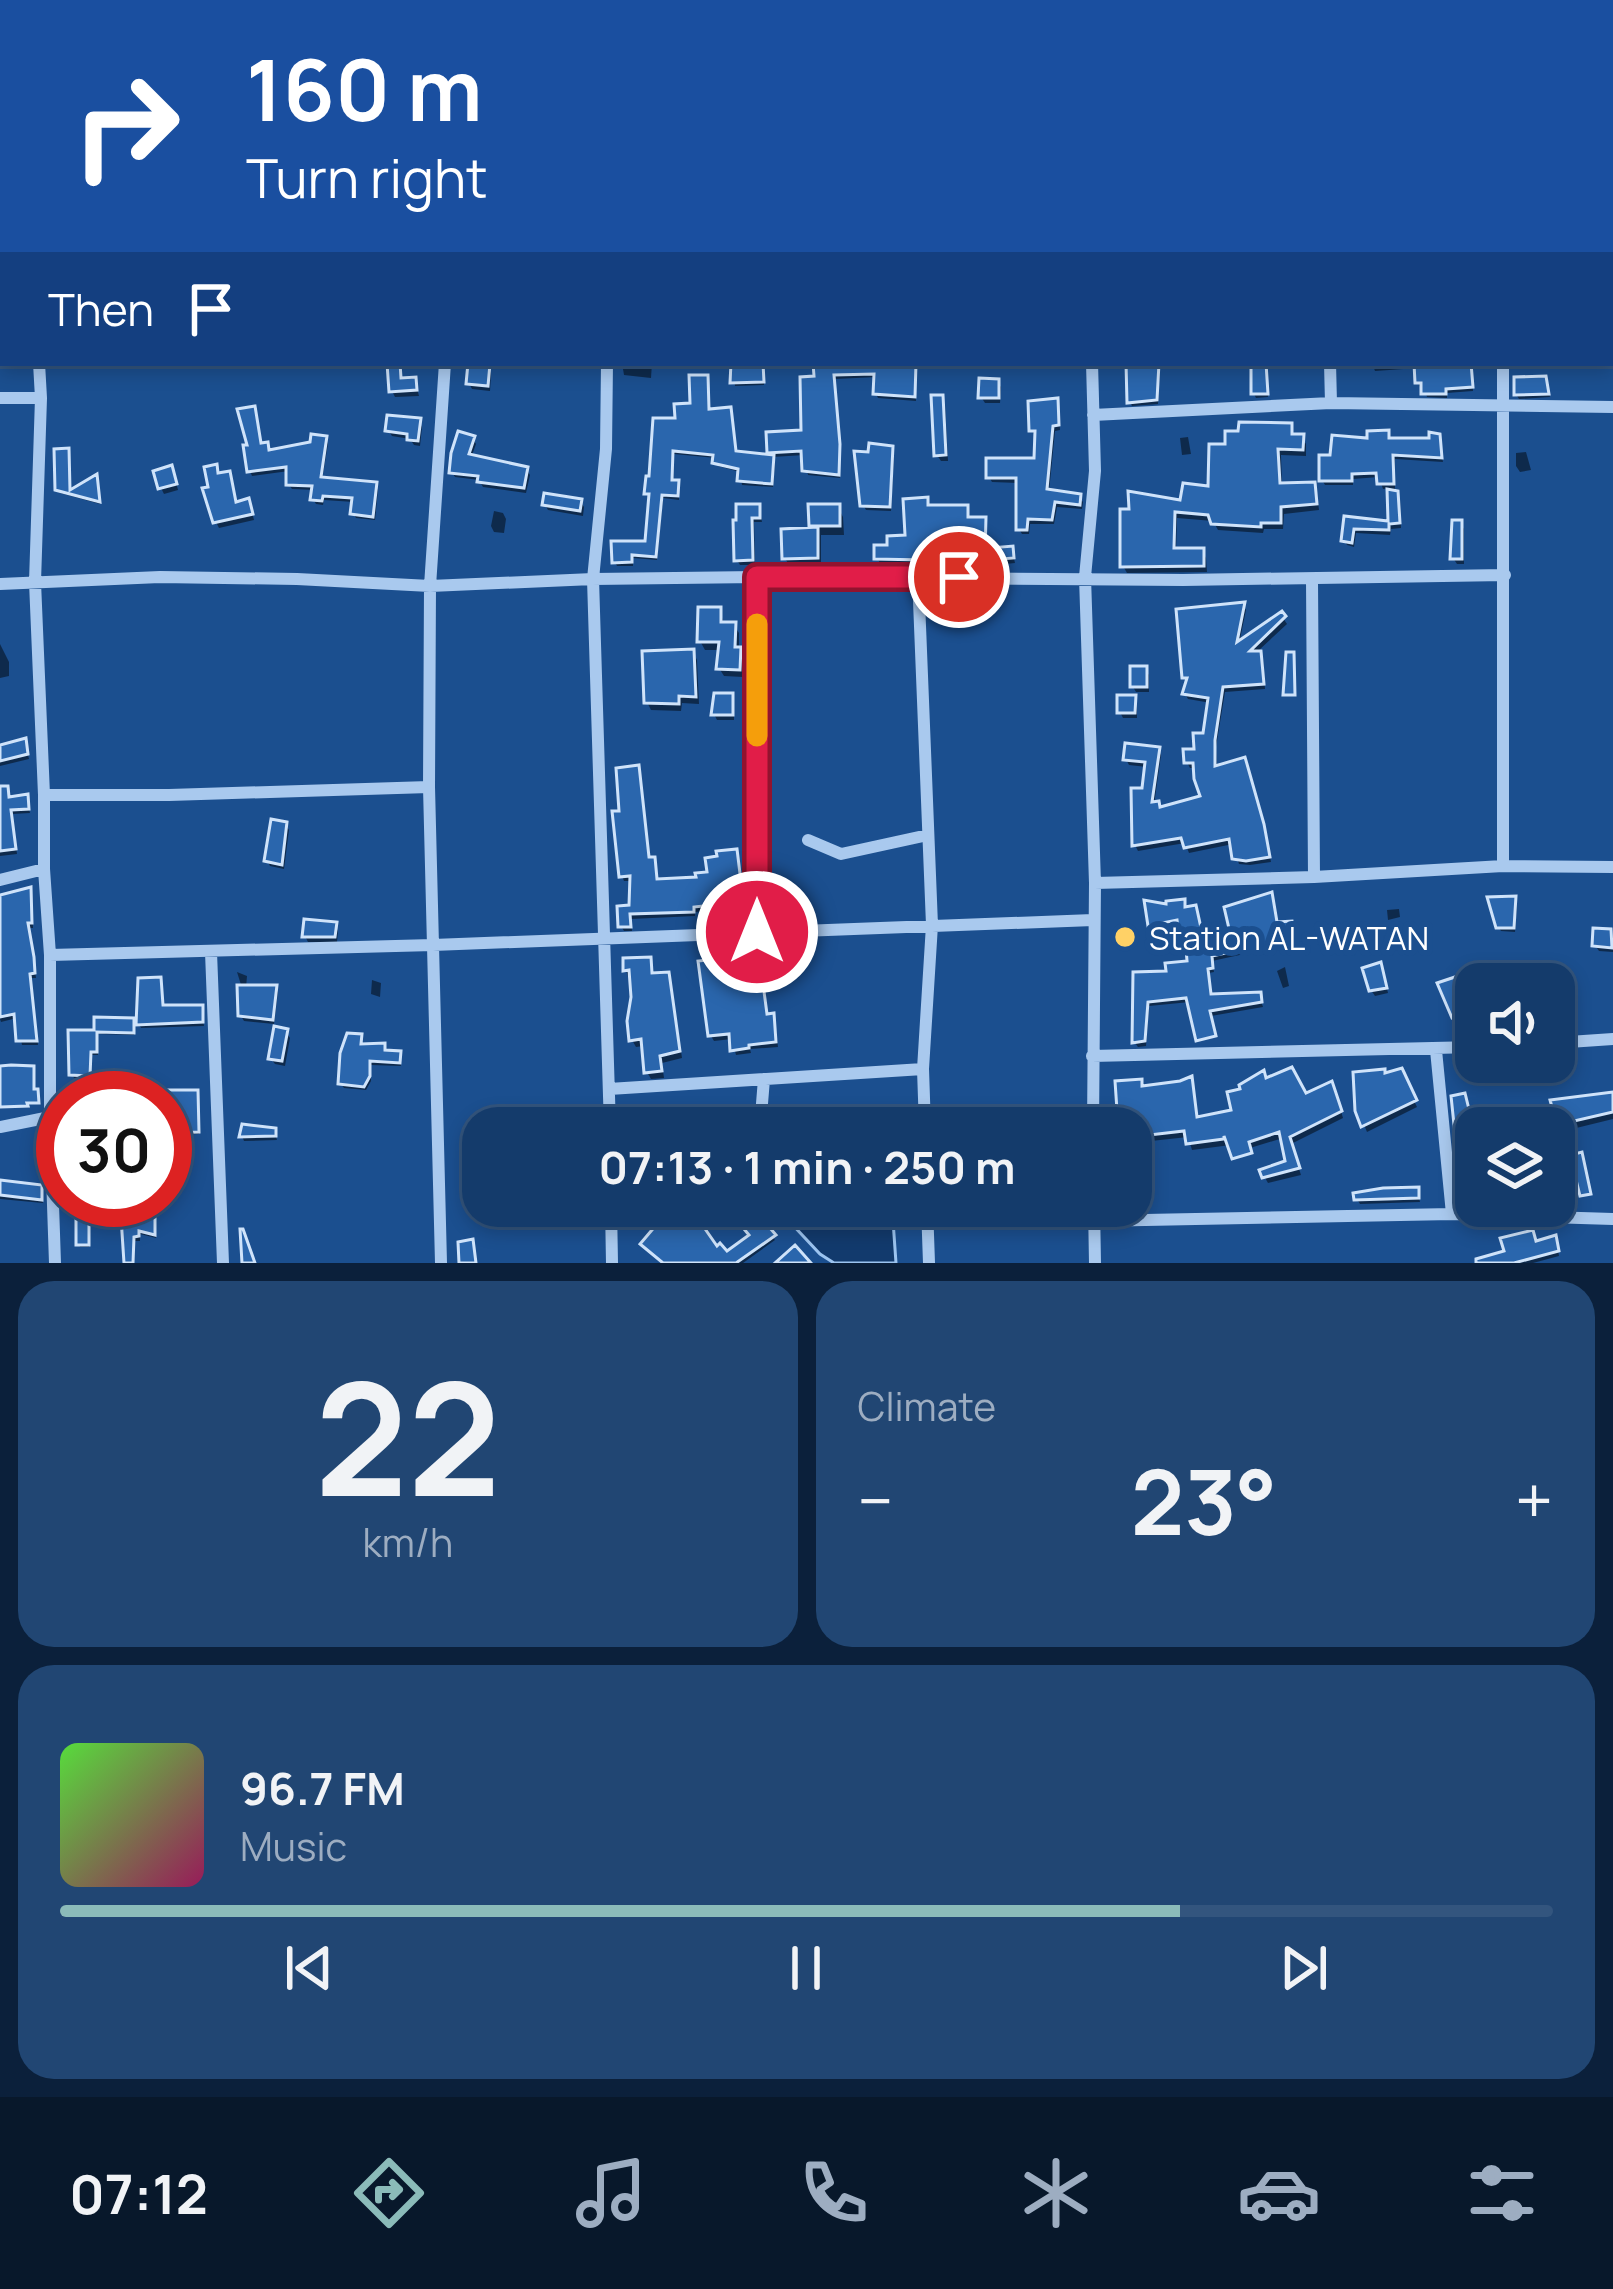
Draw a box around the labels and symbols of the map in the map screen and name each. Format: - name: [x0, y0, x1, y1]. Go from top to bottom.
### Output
- pin: [908, 526, 1010, 628]
- position arrow: [694, 869, 820, 995]
- place label: Station AL-WATAN: [1149, 915, 1429, 960]
- marker: Station AL-WATAN: [1112, 924, 1138, 950]
- speed limit sign: 30: [36, 1071, 192, 1227]

